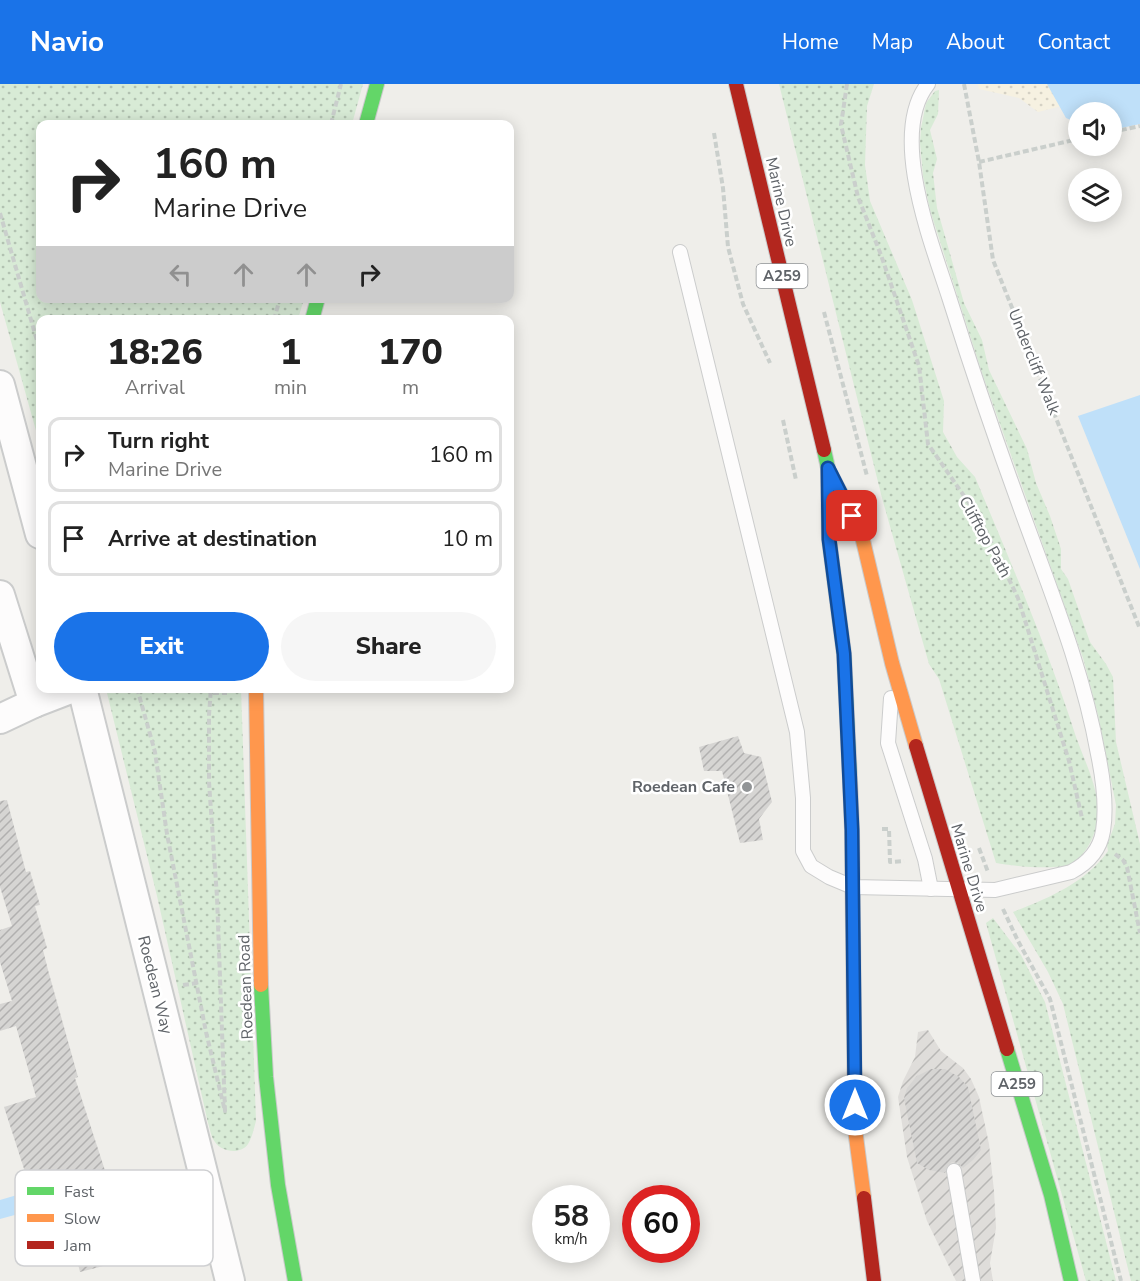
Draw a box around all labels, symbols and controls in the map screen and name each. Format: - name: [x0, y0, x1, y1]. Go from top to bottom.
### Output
- text: Navio: [30, 23, 104, 61]
- text: Home: [782, 28, 839, 56]
- text: Map: [872, 28, 913, 56]
- text: About: [946, 28, 1004, 56]
- text: Contact: [1037, 28, 1110, 56]
- map controls: [1068, 102, 1122, 222]
- button: sound: [1068, 102, 1122, 156]
- text: 160 m: [153, 136, 277, 193]
- icon: right: [54, 144, 132, 222]
- street label: Marine Drive: [760, 155, 802, 249]
- button: layers: [1068, 168, 1122, 222]
- text: Marine Drive: [153, 190, 307, 227]
- icon: left: [164, 258, 197, 291]
- icon: ahead: [227, 258, 260, 291]
- icon: ahead: [290, 258, 323, 291]
- icon: right: [353, 258, 386, 291]
- road number: A259: [756, 264, 808, 288]
- street label: Undercliff Walk: [1003, 306, 1066, 419]
- text: 18:26: [107, 328, 203, 377]
- text: 1: [280, 328, 301, 377]
- text: 170: [378, 328, 443, 377]
- text: Arrival: [125, 374, 185, 401]
- text: min: [274, 374, 307, 401]
- text: m: [402, 374, 419, 401]
- text: Turn right: [108, 426, 209, 456]
- icon: right: [57, 438, 90, 471]
- text: 160 m: [429, 440, 493, 470]
- text: Marine Drive: [108, 456, 222, 483]
- pin: [826, 490, 877, 541]
- street label: Clifftop Path: [954, 492, 1016, 582]
- icon: arrive: [835, 499, 868, 532]
- icon: arrive: [57, 522, 90, 555]
- text: Arrive at destination: [108, 524, 317, 554]
- text: 10 m: [442, 524, 493, 554]
- button: Exit: [54, 612, 269, 681]
- button: Share: [281, 612, 496, 681]
- place label: Roedean Cafe: [632, 776, 735, 798]
- marker: Roedean Cafe: [740, 780, 754, 794]
- street label: Marine Drive: [945, 821, 993, 915]
- street label: Roedean Way: [132, 933, 178, 1037]
- street label: Roedean Road: [233, 934, 259, 1040]
- road number: A259: [992, 1072, 1042, 1096]
- position arrow: [823, 1073, 887, 1137]
- legend: [15, 1170, 213, 1266]
- text: Fast: [64, 1181, 95, 1203]
- speed limit sign: 60: [622, 1185, 700, 1263]
- text: 58: [553, 1196, 589, 1237]
- text: Slow: [64, 1208, 101, 1230]
- text: km/h: [554, 1229, 588, 1249]
- text: Jam: [63, 1235, 91, 1257]

